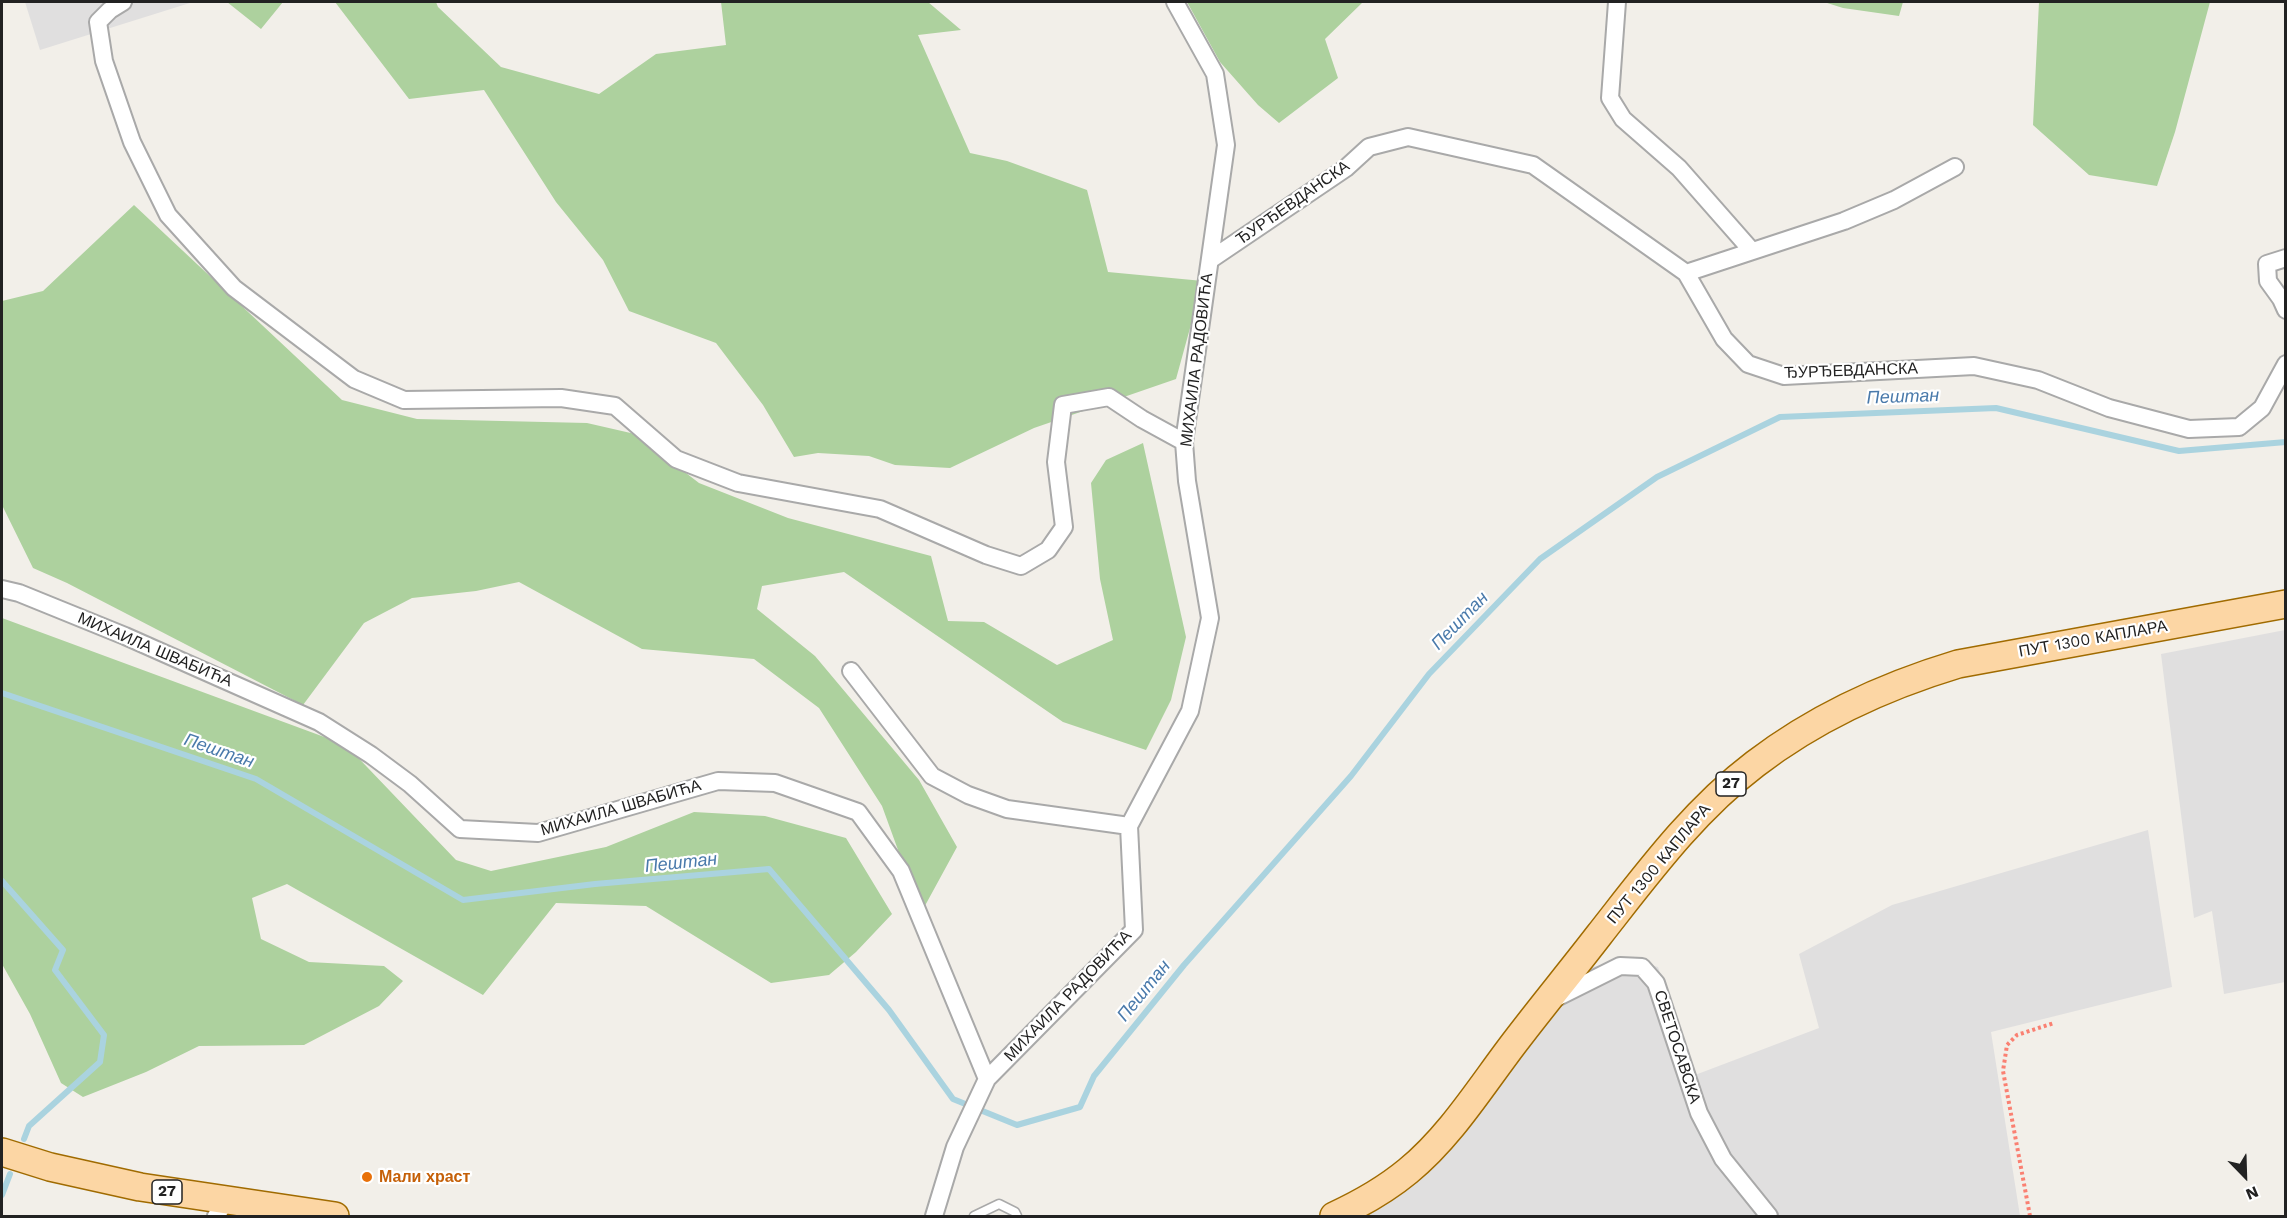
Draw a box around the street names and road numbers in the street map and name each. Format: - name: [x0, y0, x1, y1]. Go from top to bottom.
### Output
- street label: ЂУРЂЕВДАНСКА: [1233, 157, 1353, 249]
- street label: МИХАИЛА РАДОВИЋА: [1177, 272, 1217, 448]
- street label: ЂУРЂЕВДАНСКА: [1784, 359, 1918, 383]
- street label: МИХАИЛА ШВАБИЋА: [75, 609, 235, 691]
- street label: ПУТ 1300 КАПЛАРА: [2017, 616, 2169, 662]
- road number: 27: [1716, 772, 1746, 796]
- street label: МИХАИЛА ШВАБИЋА: [539, 776, 703, 840]
- street label: ПУТ 1300 КАПЛАРА: [1603, 800, 1715, 928]
- street label: МИХАИЛА РАДОВИЋА: [1000, 926, 1136, 1066]
- street label: СВЕТОСАВСКА: [1650, 988, 1704, 1106]
- road number: 27: [152, 1180, 182, 1204]

